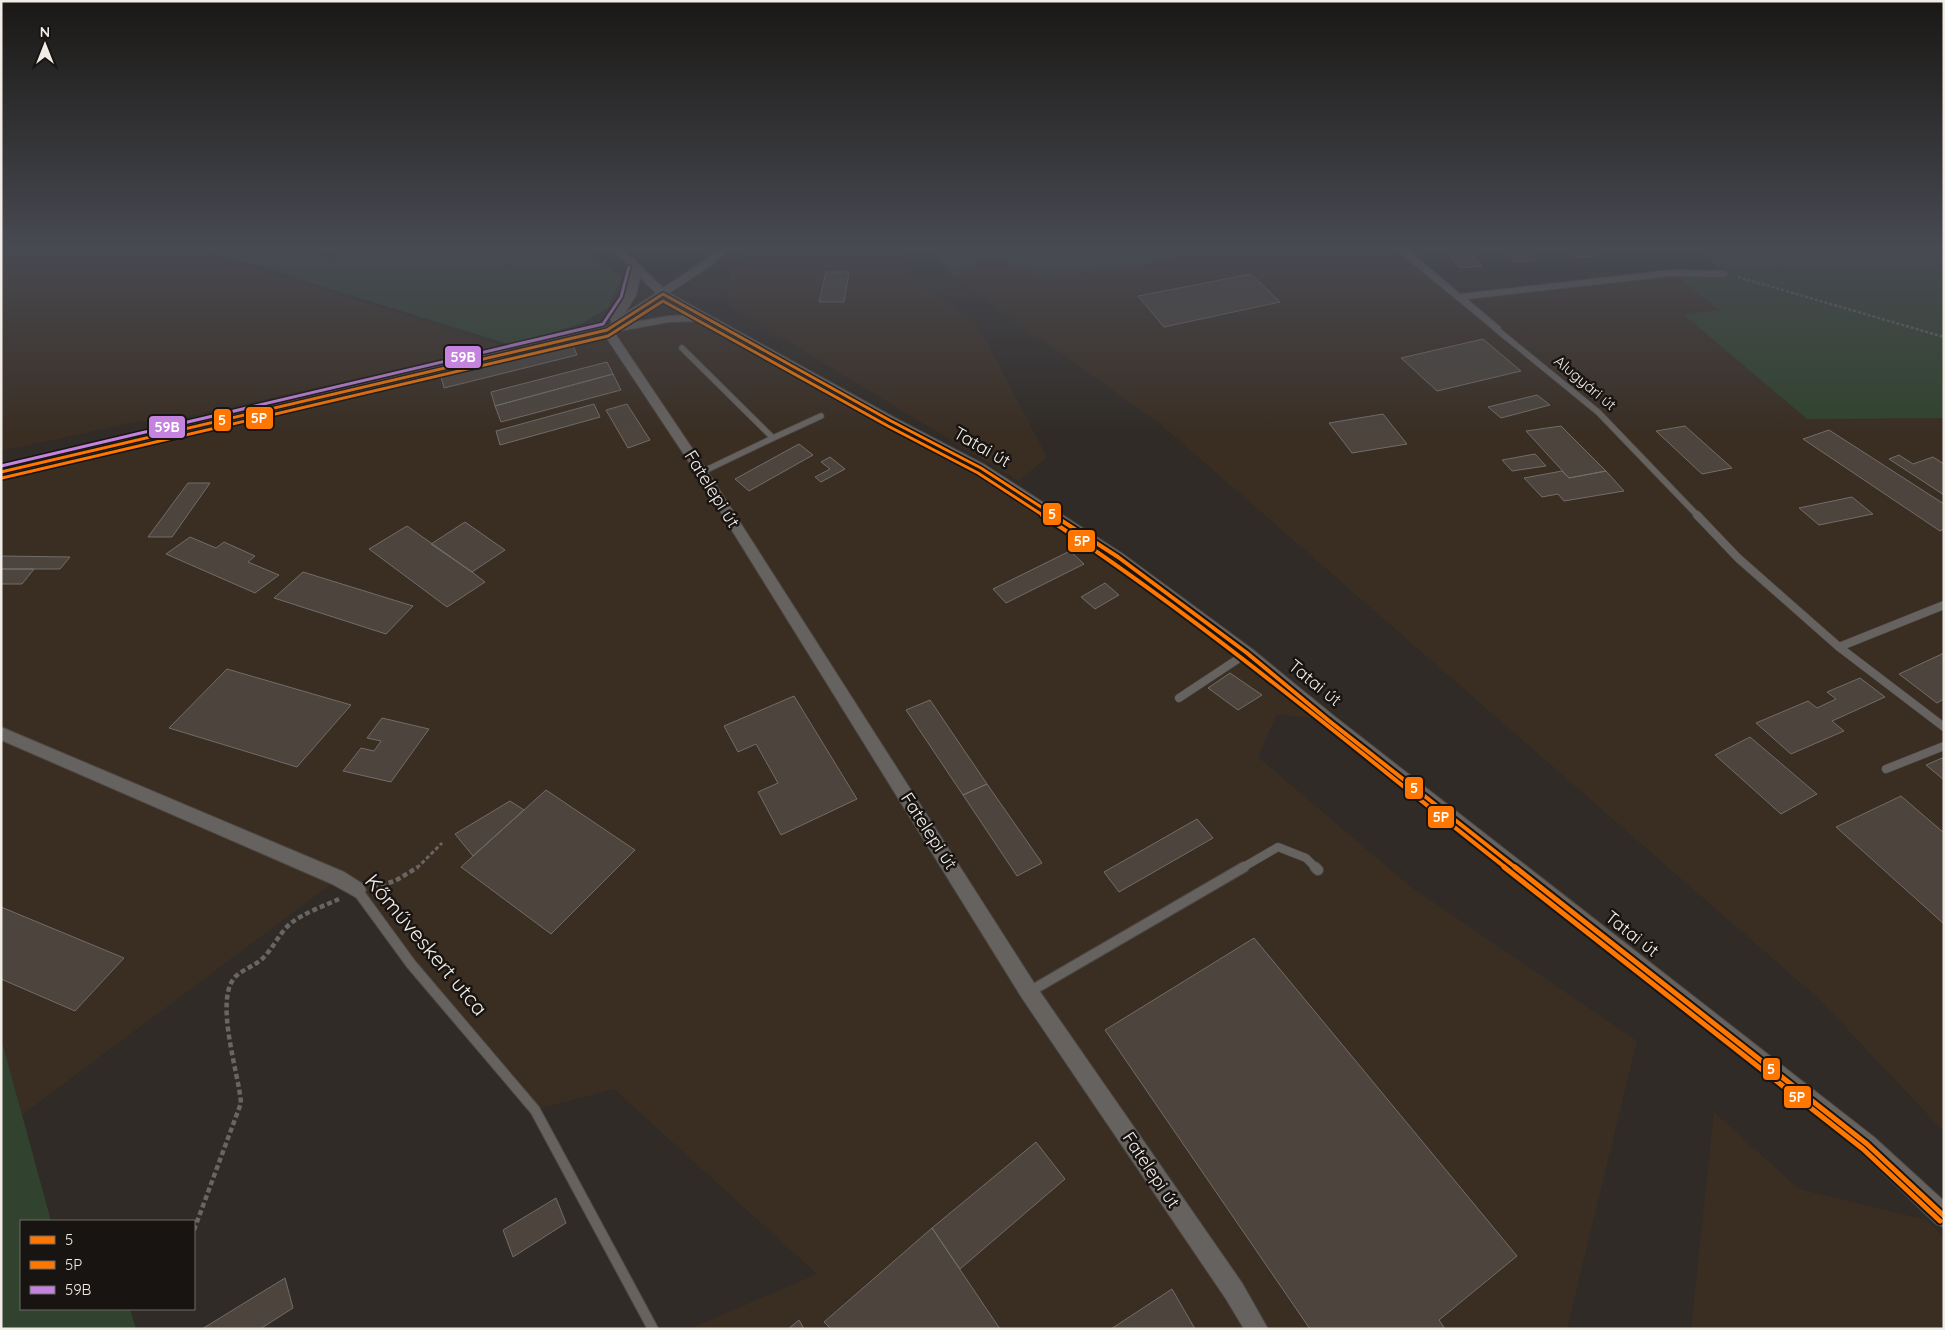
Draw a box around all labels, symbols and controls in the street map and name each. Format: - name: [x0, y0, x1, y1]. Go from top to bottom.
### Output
- north arrow: [20, 20, 70, 70]
- text: N: [40, 23, 50, 41]
- line badge: 59B: [444, 345, 482, 369]
- text: 59B: [450, 348, 476, 366]
- street label: Alugyári út: [1550, 351, 1620, 414]
- line badge: 5P: [245, 406, 274, 430]
- line badge: 5: [213, 408, 232, 432]
- text: 5P: [251, 409, 267, 427]
- text: 5: [218, 411, 226, 429]
- line badge: 59B: [148, 415, 186, 439]
- text: 59B: [154, 418, 180, 436]
- street label: Tatai út: [950, 421, 1015, 472]
- street label: Fatelepi út: [680, 446, 745, 532]
- line badge: 5: [1042, 502, 1062, 526]
- text: 5: [1048, 505, 1056, 523]
- line badge: 5P: [1067, 529, 1096, 553]
- text: 5P: [1074, 532, 1090, 550]
- street label: Tatai út: [1284, 654, 1347, 711]
- line badge: 5: [1404, 776, 1424, 800]
- text: 5: [1410, 779, 1418, 797]
- street label: Fatelepi út: [896, 788, 963, 874]
- line badge: 5P: [1427, 805, 1455, 829]
- text: 5P: [1433, 808, 1449, 826]
- street label: Kőműveskert utca: [360, 868, 494, 1020]
- street label: Tatai út: [1601, 905, 1664, 962]
- line badge: 5: [1762, 1057, 1781, 1081]
- text: 5: [1767, 1060, 1775, 1078]
- line badge: 5P: [1783, 1085, 1812, 1109]
- text: 5P: [1789, 1088, 1805, 1106]
- street label: Fatelepi út: [1118, 1127, 1185, 1212]
- legend: [20, 1220, 195, 1310]
- text: 5: [65, 1230, 73, 1249]
- text: 5P: [65, 1255, 82, 1274]
- text: 59B: [65, 1280, 92, 1299]

